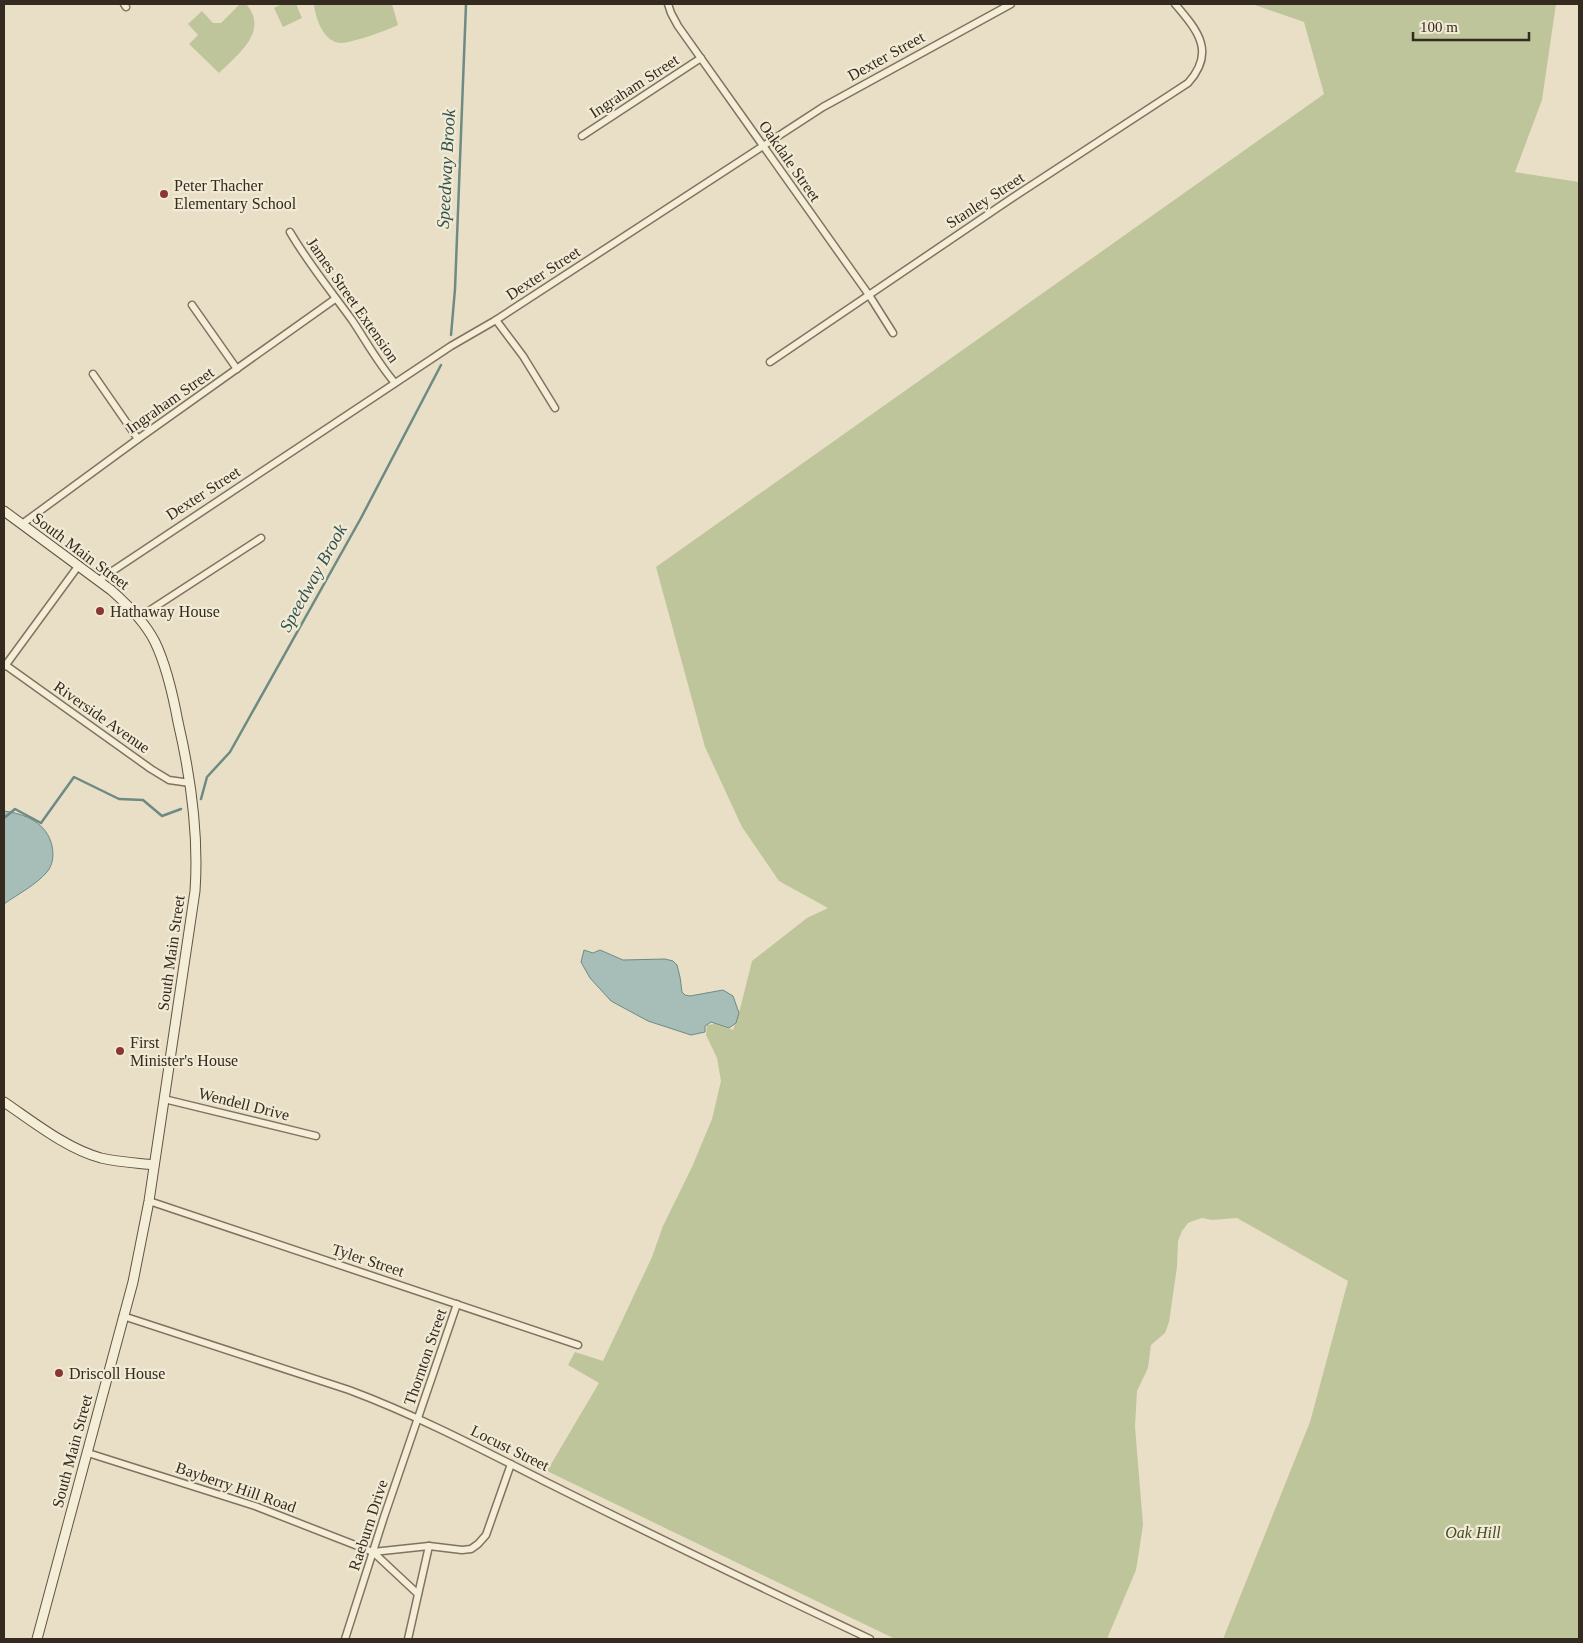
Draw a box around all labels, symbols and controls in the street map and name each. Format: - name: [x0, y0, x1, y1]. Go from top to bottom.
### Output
- scale bar: [1413, 10, 1529, 42]
- text: 100 m: [1420, 19, 1458, 35]
- street label: Dexter Street: [845, 28, 928, 84]
- street label: Ingraham Street: [586, 51, 683, 122]
- water label: Speedway Brook: [433, 108, 459, 229]
- street label: Oakdale Street: [756, 117, 824, 205]
- street label: Stanley Street: [943, 168, 1028, 232]
- place label: Peter Thacher Elementary School: [174, 177, 297, 213]
- marker: Peter Thacher Elementary School: [158, 188, 170, 200]
- street label: James Street Extension: [303, 234, 403, 366]
- street label: Dexter Street: [503, 242, 584, 303]
- street label: Ingraham Street: [123, 363, 218, 437]
- street label: Dexter Street: [163, 462, 244, 523]
- street label: South Main Street: [29, 509, 133, 593]
- water label: Speedway Brook: [275, 520, 351, 635]
- place label: Hathaway House: [110, 603, 220, 621]
- marker: Hathaway House: [94, 605, 106, 617]
- street label: Riverside Avenue: [51, 678, 153, 756]
- street label: South Main Street: [154, 894, 188, 1012]
- place label: First Minister's House: [130, 1034, 238, 1069]
- marker: First Minister's House: [114, 1045, 126, 1057]
- street label: Wendell Drive: [197, 1084, 291, 1124]
- street label: Tyler Street: [329, 1240, 407, 1281]
- street label: Thornton Street: [401, 1306, 450, 1407]
- place label: Driscoll House: [69, 1365, 165, 1382]
- marker: Driscoll House: [53, 1367, 65, 1379]
- street label: South Main Street: [49, 1392, 95, 1509]
- street label: Locust Street: [468, 1422, 552, 1474]
- street label: Bayberry Hill Road: [173, 1458, 298, 1517]
- street label: Raeburn Drive: [345, 1477, 391, 1573]
- park label: Oak Hill: [1445, 1524, 1501, 1541]

